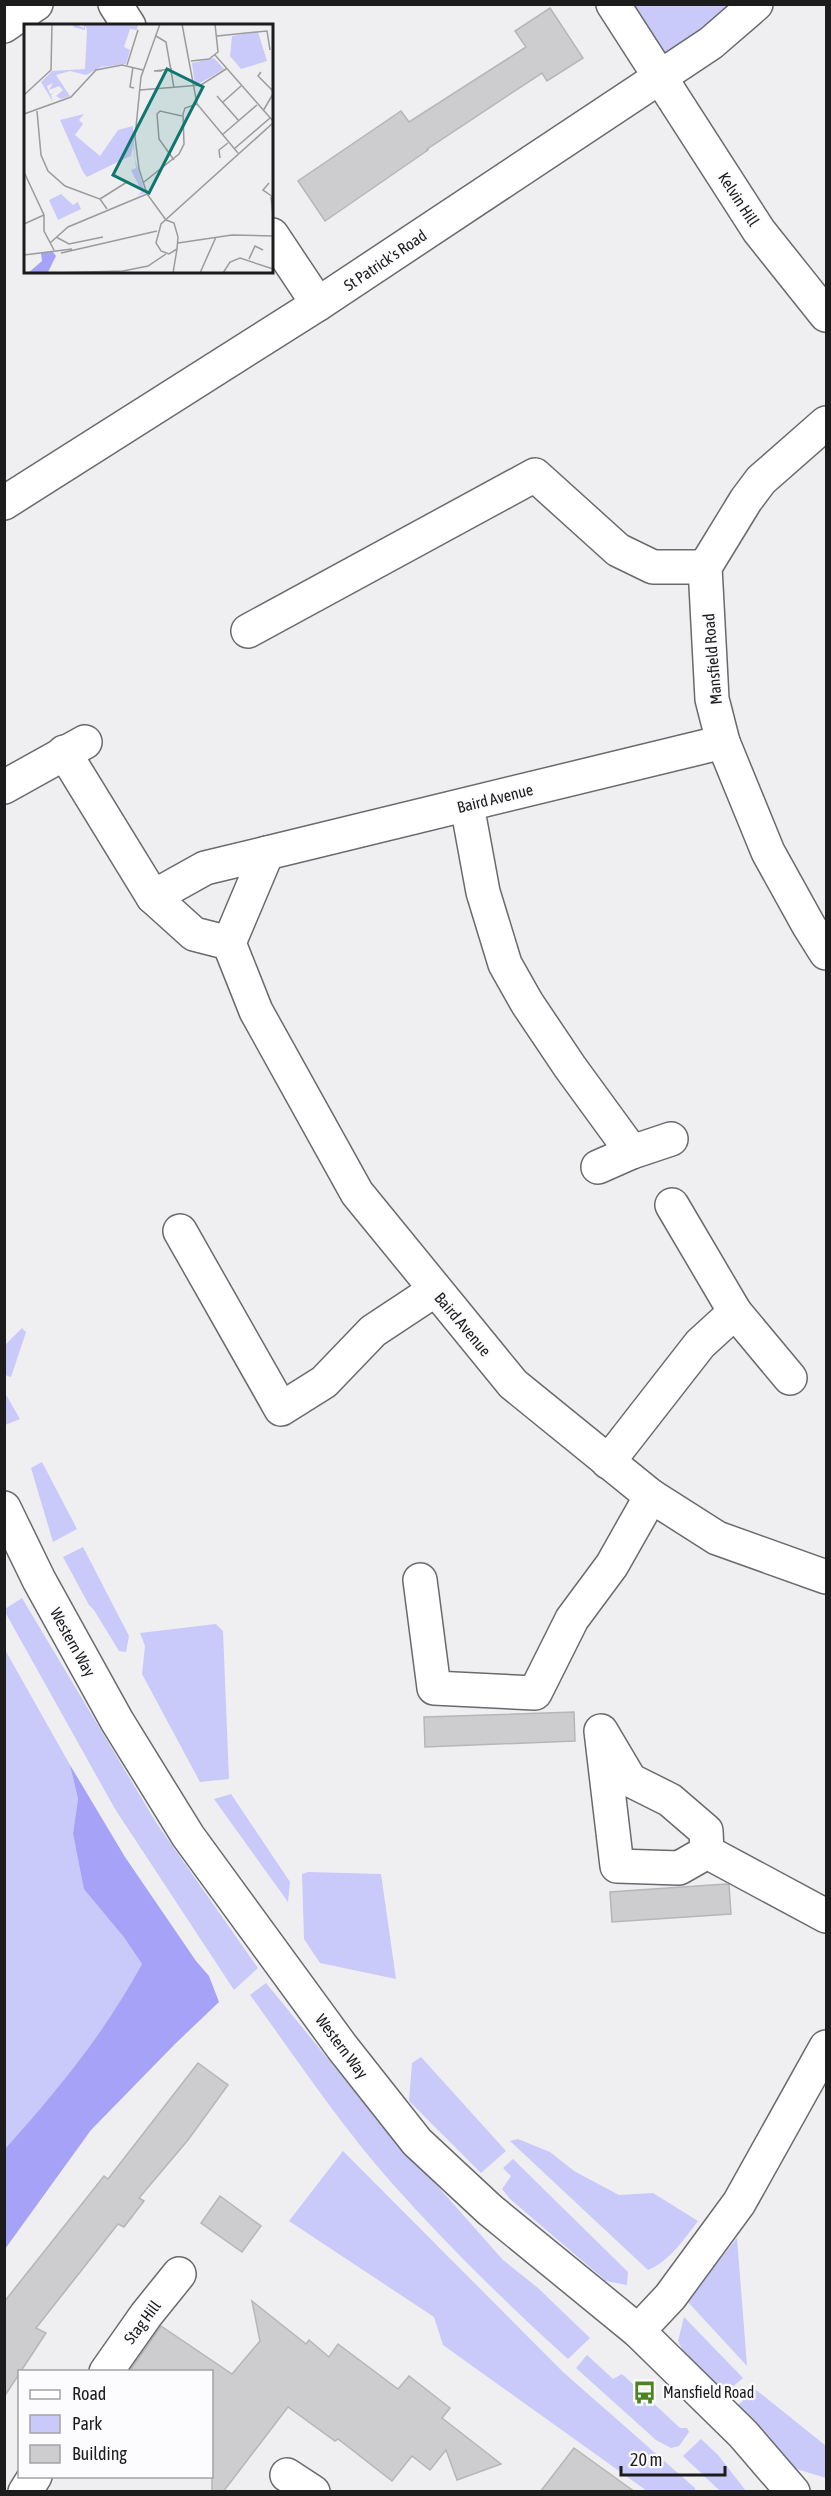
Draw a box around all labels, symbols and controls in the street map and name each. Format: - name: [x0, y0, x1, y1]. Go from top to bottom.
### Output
- inset map: [24, 24, 273, 273]
- street label: Kelvin Hill: [715, 169, 763, 230]
- street label: St Patrick's Road: [340, 226, 430, 294]
- street label: Mansfield Road: [699, 613, 725, 705]
- street label: Baird Avenue: [455, 780, 535, 816]
- street label: Baird Avenue: [431, 1289, 495, 1359]
- street label: Western Way: [46, 1605, 99, 1680]
- street label: Western Way: [311, 2010, 372, 2083]
- street label: Stag Hill: [120, 2296, 165, 2348]
- legend: [18, 2370, 213, 2478]
- bus stop icon: Mansfield Road: [632, 2379, 658, 2405]
- text: Road: [72, 2383, 106, 2404]
- place label: Mansfield Road: [663, 2383, 754, 2401]
- text: Park: [72, 2413, 102, 2434]
- scale bar: [621, 2439, 724, 2477]
- text: Building: [72, 2443, 127, 2464]
- text: 20 m: [630, 2449, 662, 2470]

